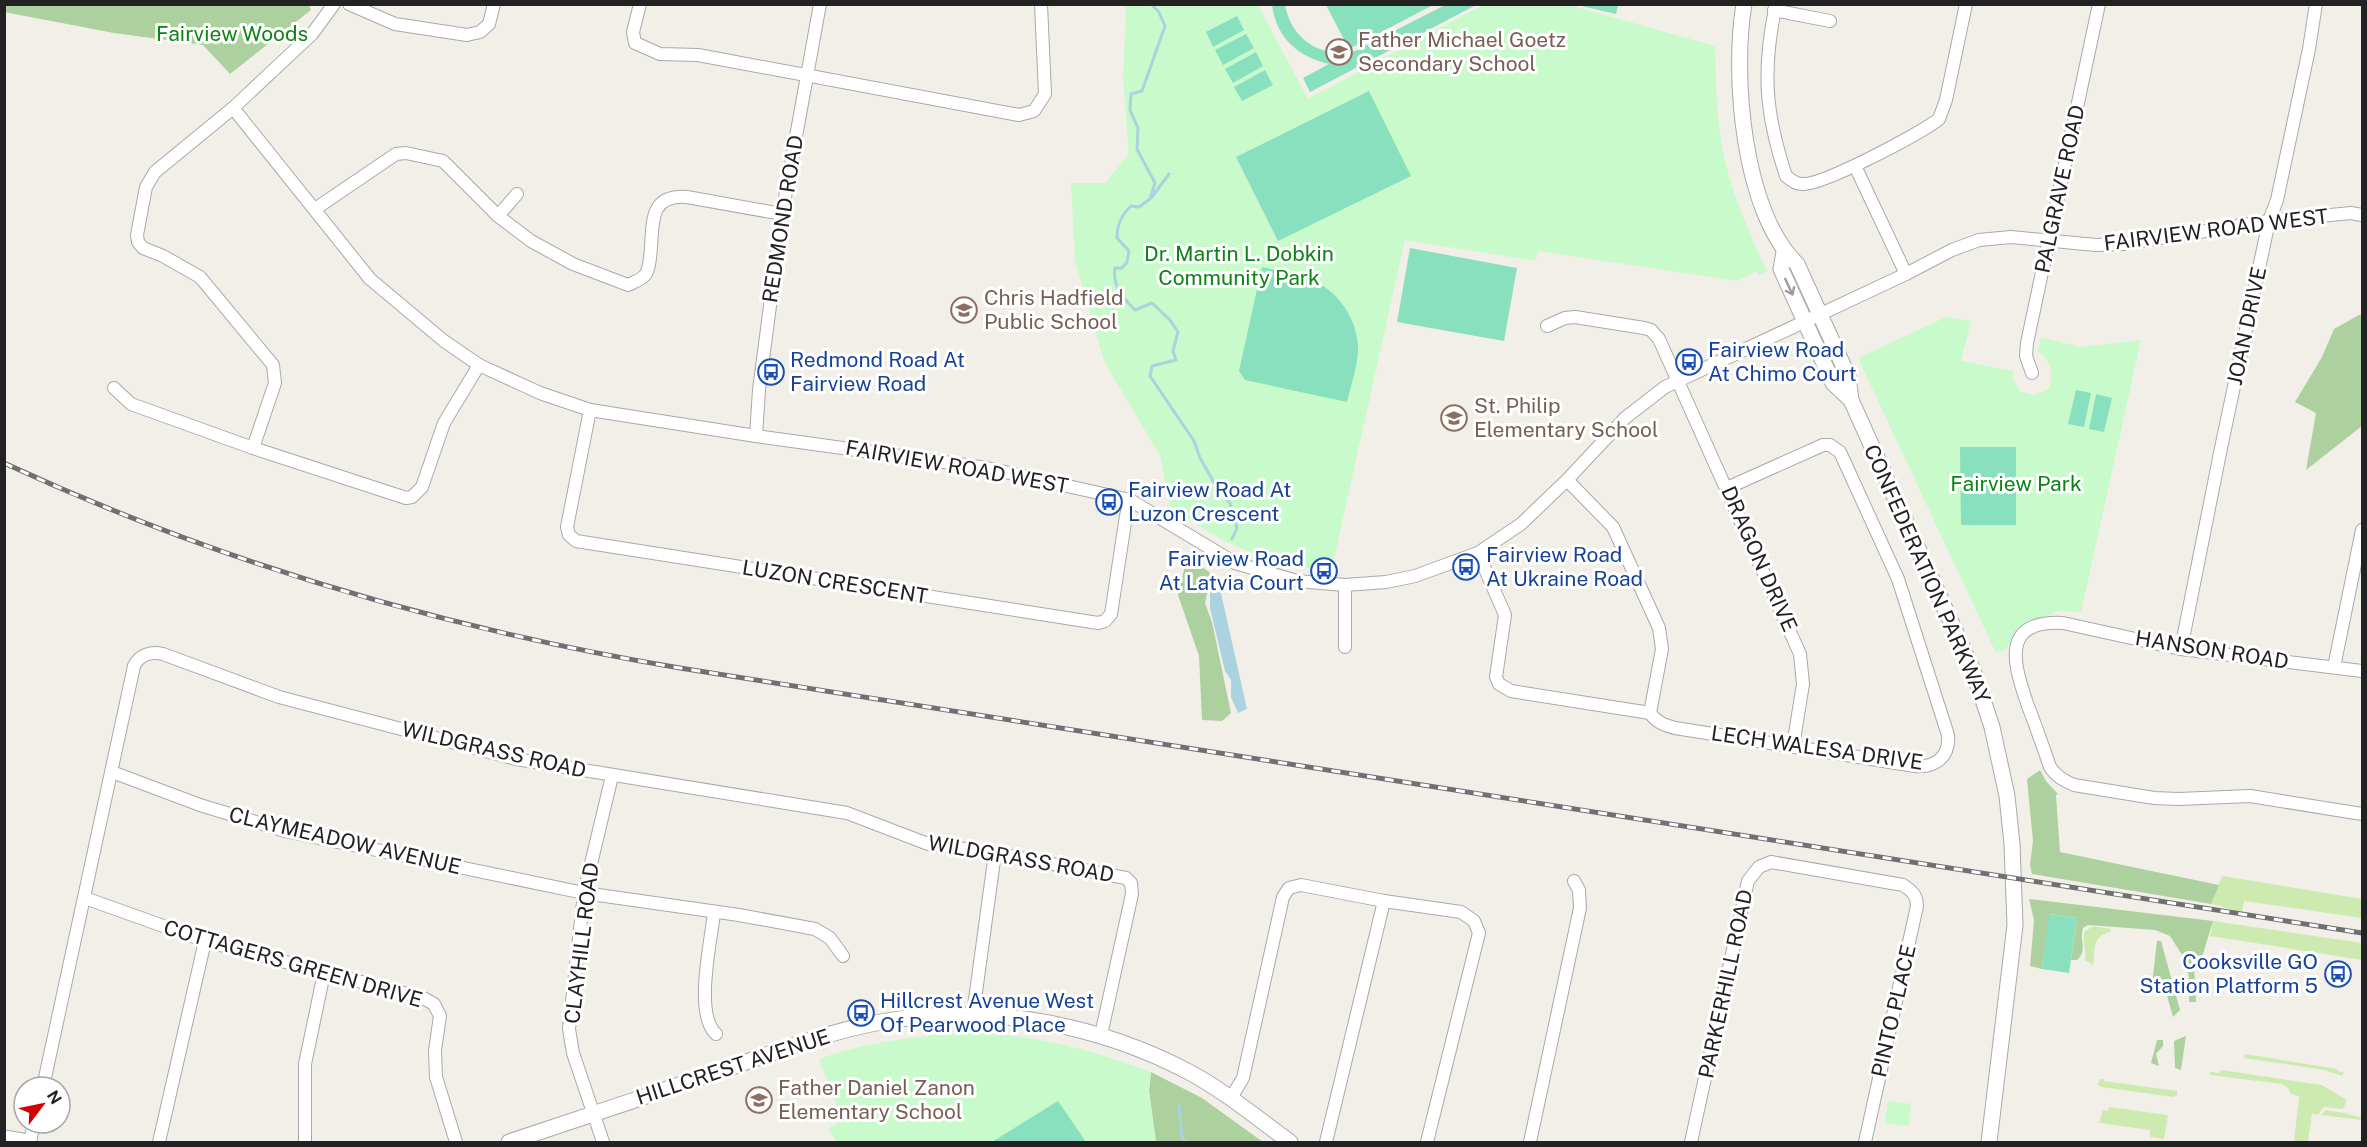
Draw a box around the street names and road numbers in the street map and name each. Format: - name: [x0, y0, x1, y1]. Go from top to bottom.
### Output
- street label: PALGRAVE ROAD: [2029, 103, 2090, 275]
- street label: REDMOND ROAD: [757, 133, 808, 305]
- street label: FAIRVIEW ROAD WEST: [2102, 203, 2330, 256]
- street label: JOAN DRIVE: [2222, 264, 2271, 387]
- street label: FAIRVIEW ROAD WEST: [844, 435, 1071, 498]
- street label: CONFEDERATION PARKWAY: [1859, 441, 1996, 707]
- street label: DRAGON DRIVE: [1716, 482, 1803, 635]
- street label: LUZON CRESCENT: [740, 554, 930, 609]
- street label: HANSON ROAD: [2134, 625, 2291, 674]
- street label: WILDGRASS ROAD: [399, 716, 589, 783]
- street label: LECH WALESA DRIVE: [1710, 720, 1925, 775]
- street label: CLAYMEADOW AVENUE: [227, 802, 464, 879]
- street label: WILDGRASS ROAD: [926, 830, 1116, 887]
- street label: CLAYHILL ROAD: [559, 861, 604, 1025]
- street label: PARKERHILL ROAD: [1693, 887, 1758, 1081]
- street label: COTTAGERS GREEN DRIVE: [161, 915, 425, 1012]
- street label: PINTO PLACE: [1866, 942, 1921, 1080]
- street label: HILLCREST AVENUE: [633, 1023, 833, 1110]

